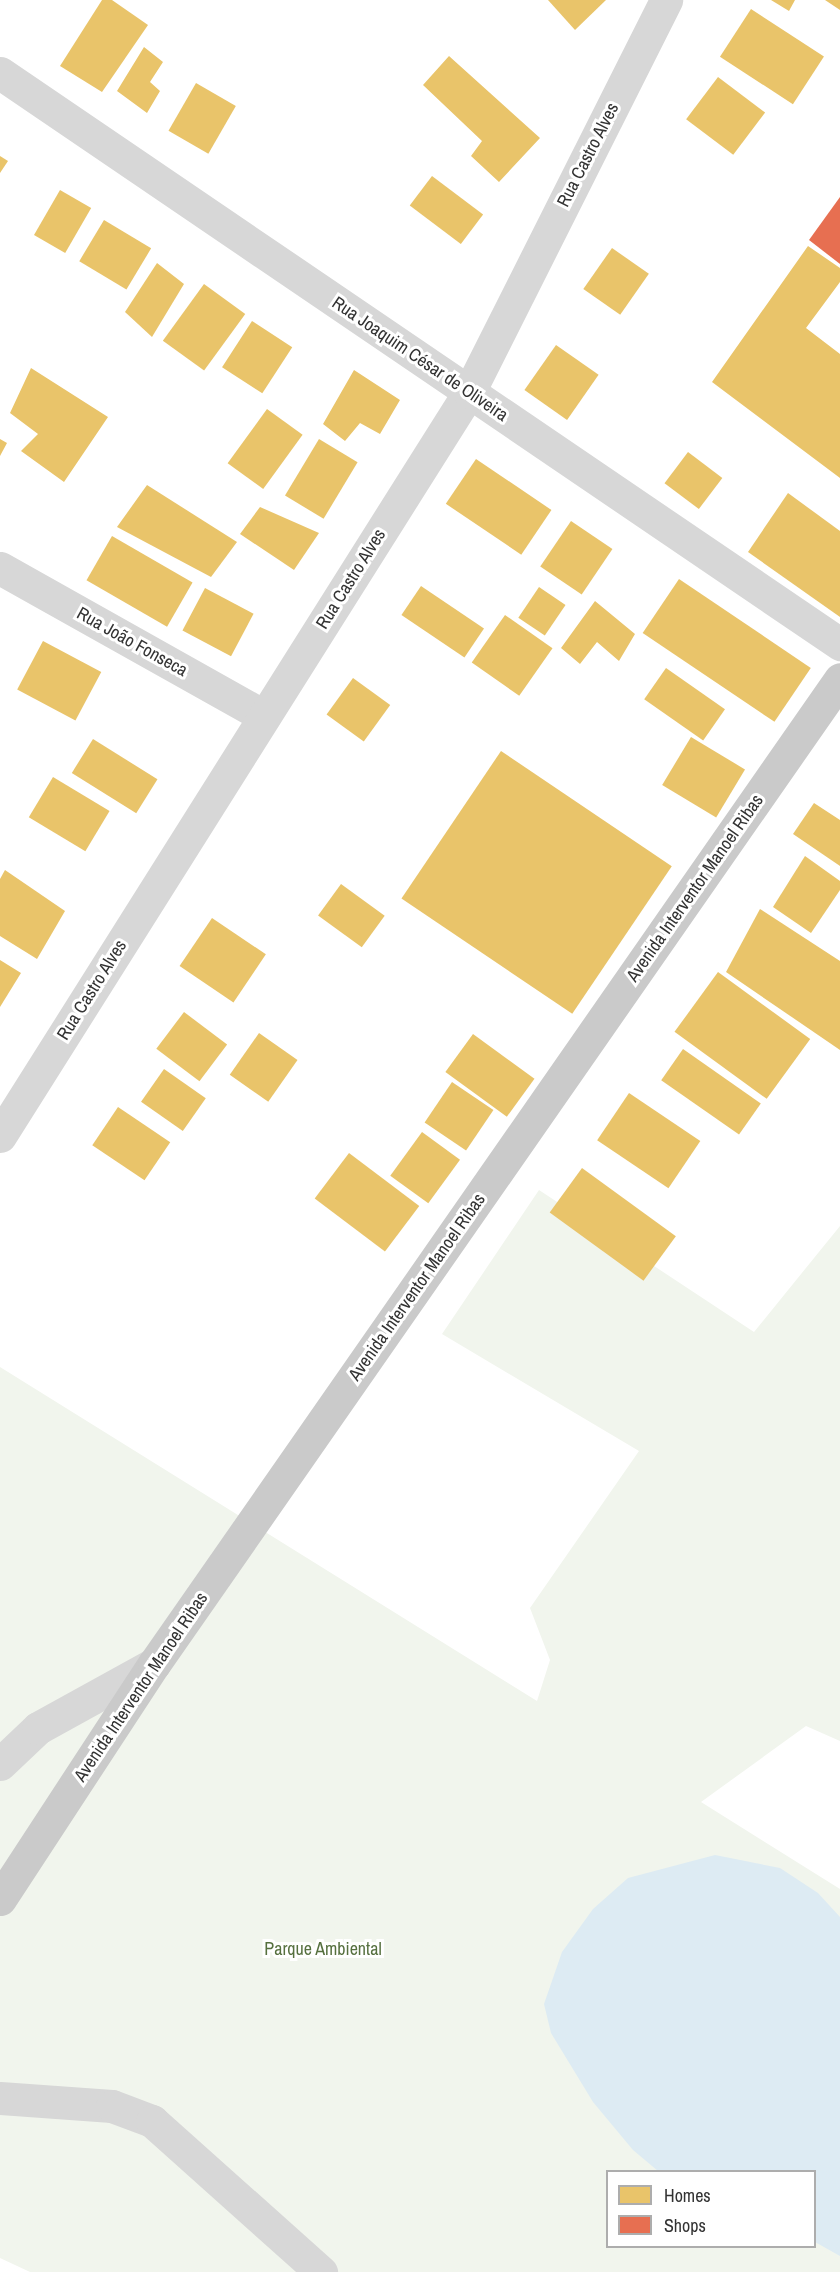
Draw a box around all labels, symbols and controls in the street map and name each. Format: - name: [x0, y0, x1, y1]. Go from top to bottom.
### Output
- street label: Rua Castro Alves: [552, 99, 624, 211]
- street label: Rua Joaquim César de Oliveira: [328, 292, 512, 426]
- street label: Rua Castro Alves: [311, 525, 391, 633]
- street label: Rua João Fonseca: [73, 603, 191, 681]
- street label: Avenida Interventor Manoel Ribas: [622, 790, 768, 986]
- street label: Rua Castro Alves: [52, 936, 132, 1044]
- street label: Avenida Interventor Manoel Ribas: [344, 1189, 490, 1385]
- street label: Avenida Interventor Manoel Ribas: [69, 1588, 213, 1786]
- park label: Parque Ambiental: [264, 1938, 382, 1960]
- legend: [606, 2170, 816, 2248]
- text: Homes: [664, 2183, 711, 2208]
- text: Shops: [664, 2213, 706, 2238]

